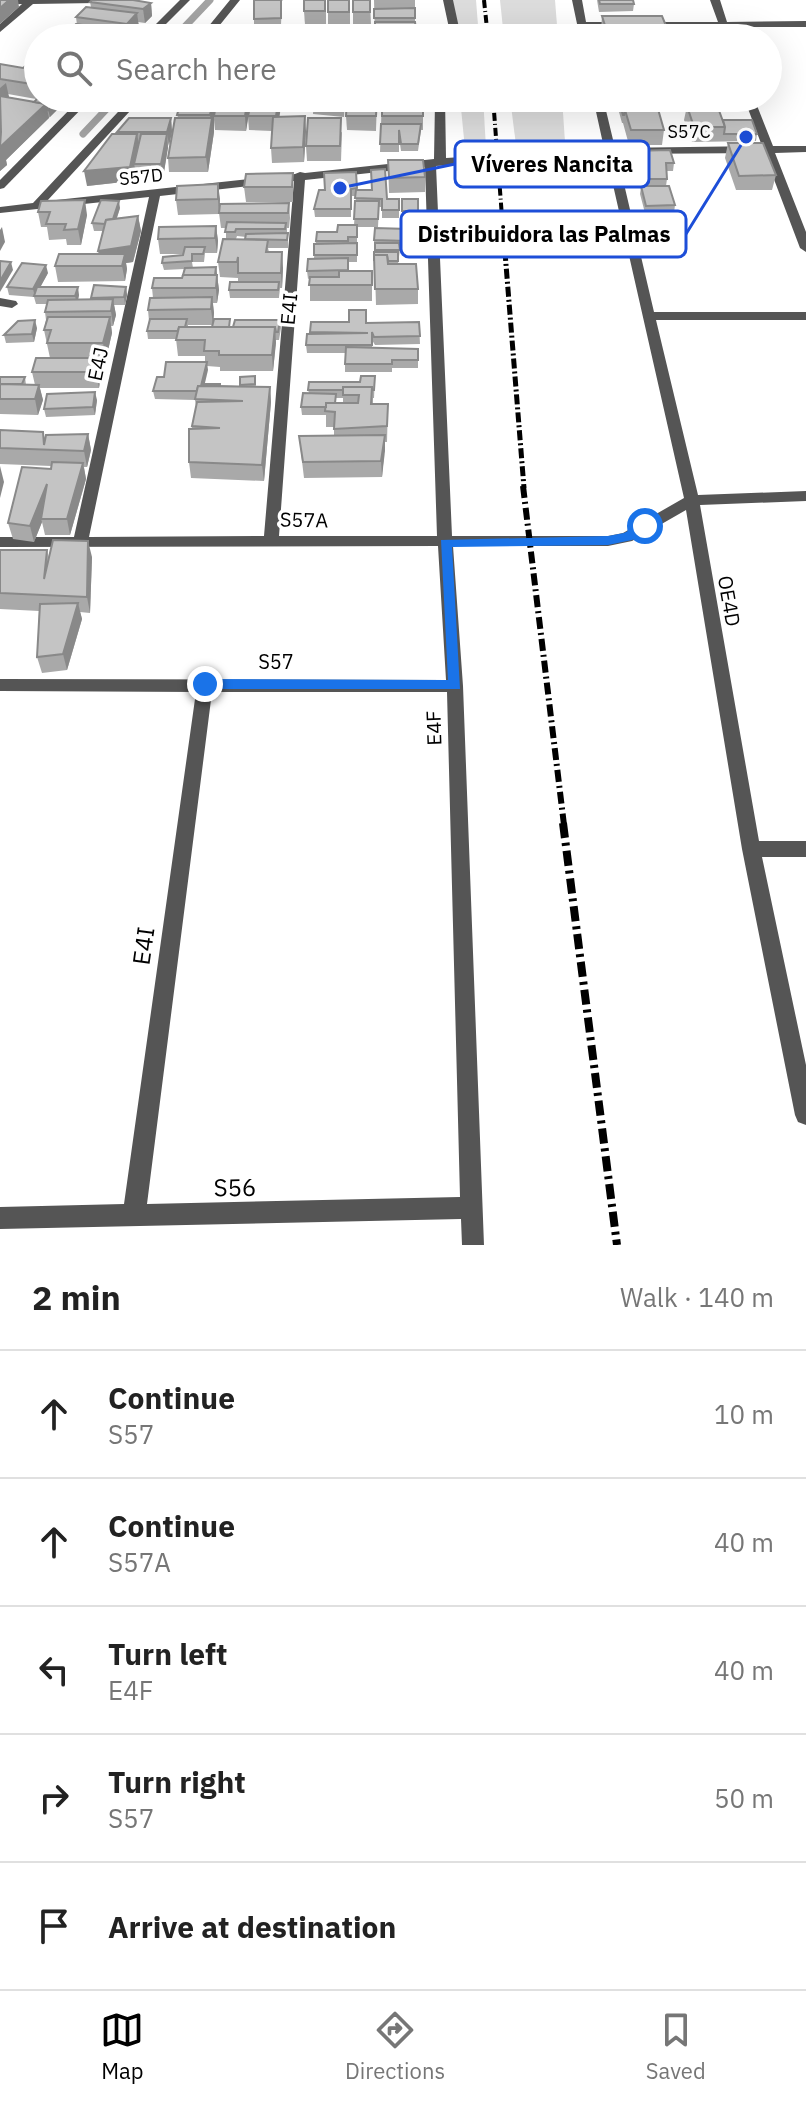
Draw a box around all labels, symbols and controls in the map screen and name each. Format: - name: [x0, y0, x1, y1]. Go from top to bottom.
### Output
- search box: [24, 24, 782, 112]
- icon: search: [52, 46, 96, 90]
- text: Search here: [116, 49, 277, 88]
- street label: S57C: [667, 120, 711, 143]
- callout: Víveres Nancita: [455, 141, 649, 187]
- text: Víveres Nancita: [471, 149, 633, 178]
- street label: S57D: [118, 163, 164, 190]
- callout: Distribuidora las Palmas: [401, 211, 686, 257]
- text: Distribuidora las Palmas: [417, 219, 671, 248]
- street label: E4I: [274, 292, 303, 326]
- street label: E4J: [81, 345, 114, 383]
- street label: S57A: [280, 506, 329, 533]
- route start: [627, 508, 663, 544]
- street label: OE4D: [712, 573, 747, 628]
- street label: S57: [258, 648, 294, 675]
- route end: [187, 666, 223, 702]
- street label: E4F: [419, 710, 448, 746]
- street label: E4I: [125, 925, 161, 967]
- street label: S56: [213, 1171, 257, 1203]
- text: 2 min: [32, 1275, 121, 1319]
- text: Walk · 140 m: [620, 1280, 774, 1314]
- text: Continue: [108, 1378, 235, 1417]
- icon: ahead: [32, 1392, 76, 1436]
- text: 10 m: [714, 1397, 774, 1431]
- text: S57: [108, 1417, 154, 1451]
- text: Continue: [108, 1506, 235, 1545]
- icon: ahead: [32, 1520, 76, 1564]
- text: 40 m: [714, 1525, 774, 1559]
- text: S57A: [108, 1545, 171, 1579]
- text: Turn left: [108, 1634, 227, 1673]
- icon: left: [32, 1648, 76, 1692]
- text: 40 m: [714, 1653, 774, 1687]
- text: E4F: [108, 1673, 153, 1707]
- text: Turn right: [108, 1762, 246, 1801]
- icon: right: [32, 1776, 76, 1820]
- text: 50 m: [714, 1781, 774, 1815]
- text: S57: [108, 1801, 154, 1835]
- icon: arrive: [32, 1904, 76, 1948]
- text: Arrive at destination: [108, 1907, 396, 1946]
- tab: Map: [100, 2008, 144, 2085]
- tab: Directions: [345, 2008, 445, 2085]
- tab: Saved: [646, 2008, 706, 2085]

